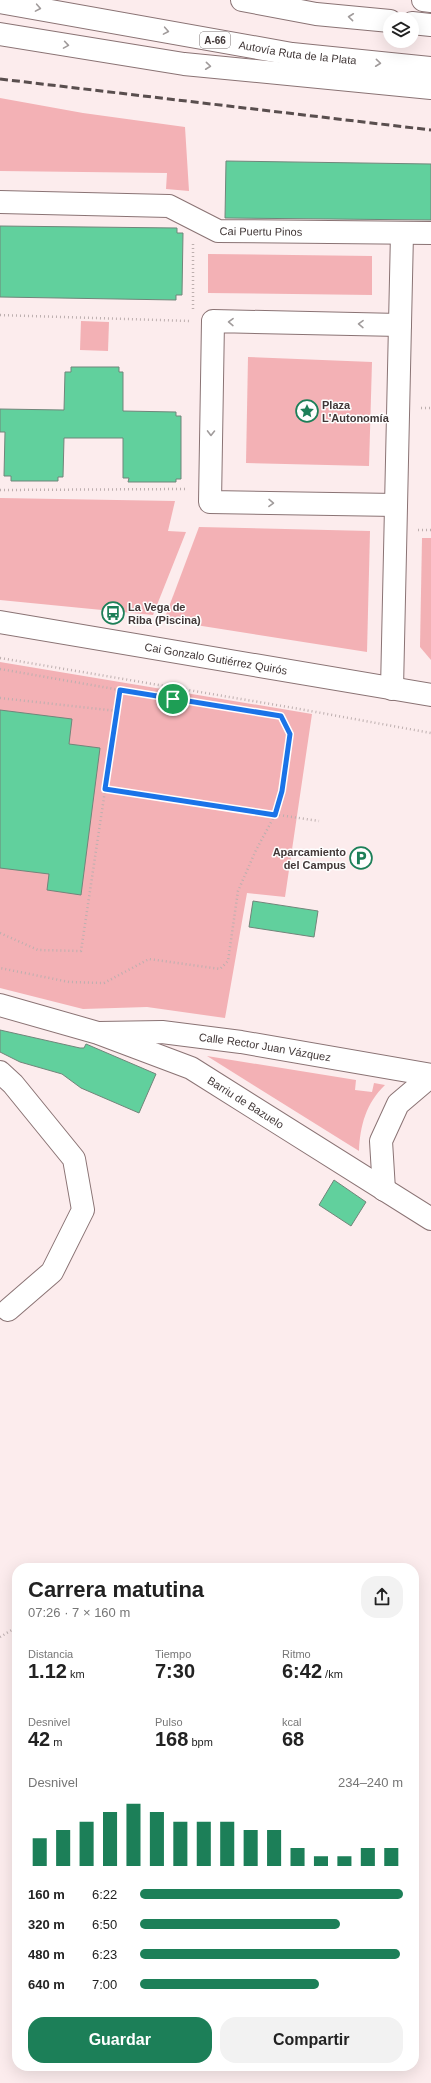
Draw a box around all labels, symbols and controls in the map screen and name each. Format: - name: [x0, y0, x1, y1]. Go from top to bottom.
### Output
- one-way arrow: [35, 4, 41, 12]
- map controls: [383, 12, 419, 48]
- button: layers: [383, 12, 419, 48]
- one-way arrow: [348, 13, 354, 22]
- one-way arrow: [163, 27, 169, 35]
- road number: A-66: [200, 32, 230, 48]
- street label: Autovía Ruta de la Plata: [238, 39, 358, 67]
- one-way arrow: [63, 40, 69, 49]
- one-way arrow: [375, 58, 381, 67]
- one-way arrow: [205, 62, 211, 71]
- street label: Cai Puertu Pinos: [220, 225, 303, 238]
- one-way arrow: [228, 318, 234, 326]
- one-way arrow: [358, 320, 364, 328]
- place icon: Plaza L'Autonomía: [294, 398, 320, 424]
- place label: Plaza L'Autonomía: [322, 399, 390, 424]
- one-way arrow: [207, 430, 215, 436]
- one-way arrow: [268, 499, 274, 507]
- bus stop icon: La Vega de Riba (Piscina): [100, 600, 126, 626]
- place label: La Vega de Riba (Piscina): [128, 601, 201, 626]
- street label: Cai Gonzalo Gutiérrez Quirós: [144, 641, 289, 677]
- pin: [156, 682, 190, 716]
- icon: arrive: [162, 688, 184, 710]
- parking icon: Aparcamiento del Campus: [348, 845, 374, 871]
- place label: Aparcamiento del Campus: [273, 846, 346, 871]
- street label: Calle Rector Juan Vázquez: [198, 1031, 332, 1063]
- street label: Barriu de Bazuelo: [206, 1074, 286, 1131]
- button: share: [361, 1576, 403, 1618]
- text: Carrera matutina: [28, 1577, 204, 1602]
- text: 07:26 · 7 × 160 m: [28, 1605, 130, 1620]
- text: Distancia: [28, 1648, 73, 1660]
- text: Tiempo: [155, 1648, 191, 1660]
- text: Ritmo: [282, 1648, 311, 1660]
- text: 1.12: [28, 1660, 67, 1682]
- text: 7:30: [155, 1660, 195, 1682]
- text: 6:42: [282, 1660, 322, 1682]
- text: km: [67, 1668, 85, 1680]
- text: /km: [322, 1668, 343, 1680]
- text: Desnivel: [28, 1716, 70, 1728]
- text: Pulso: [155, 1716, 183, 1728]
- text: kcal: [282, 1716, 302, 1728]
- text: 42: [28, 1728, 50, 1750]
- text: 168: [155, 1728, 188, 1750]
- text: 68: [282, 1728, 304, 1750]
- text: m: [50, 1736, 62, 1748]
- text: bpm: [188, 1736, 213, 1748]
- text: Desnivel: [28, 1775, 78, 1790]
- text: 234–240 m: [338, 1775, 403, 1790]
- text: 160 m: [28, 1887, 65, 1902]
- text: 6:22: [92, 1887, 117, 1902]
- text: 320 m: [28, 1917, 65, 1932]
- text: 6:50: [92, 1917, 117, 1932]
- text: 480 m: [28, 1947, 65, 1962]
- text: 6:23: [92, 1947, 117, 1962]
- text: 640 m: [28, 1977, 65, 1992]
- text: 7:00: [92, 1977, 117, 1992]
- button: Guardar: [28, 2017, 212, 2063]
- button: Compartir: [220, 2017, 403, 2063]

